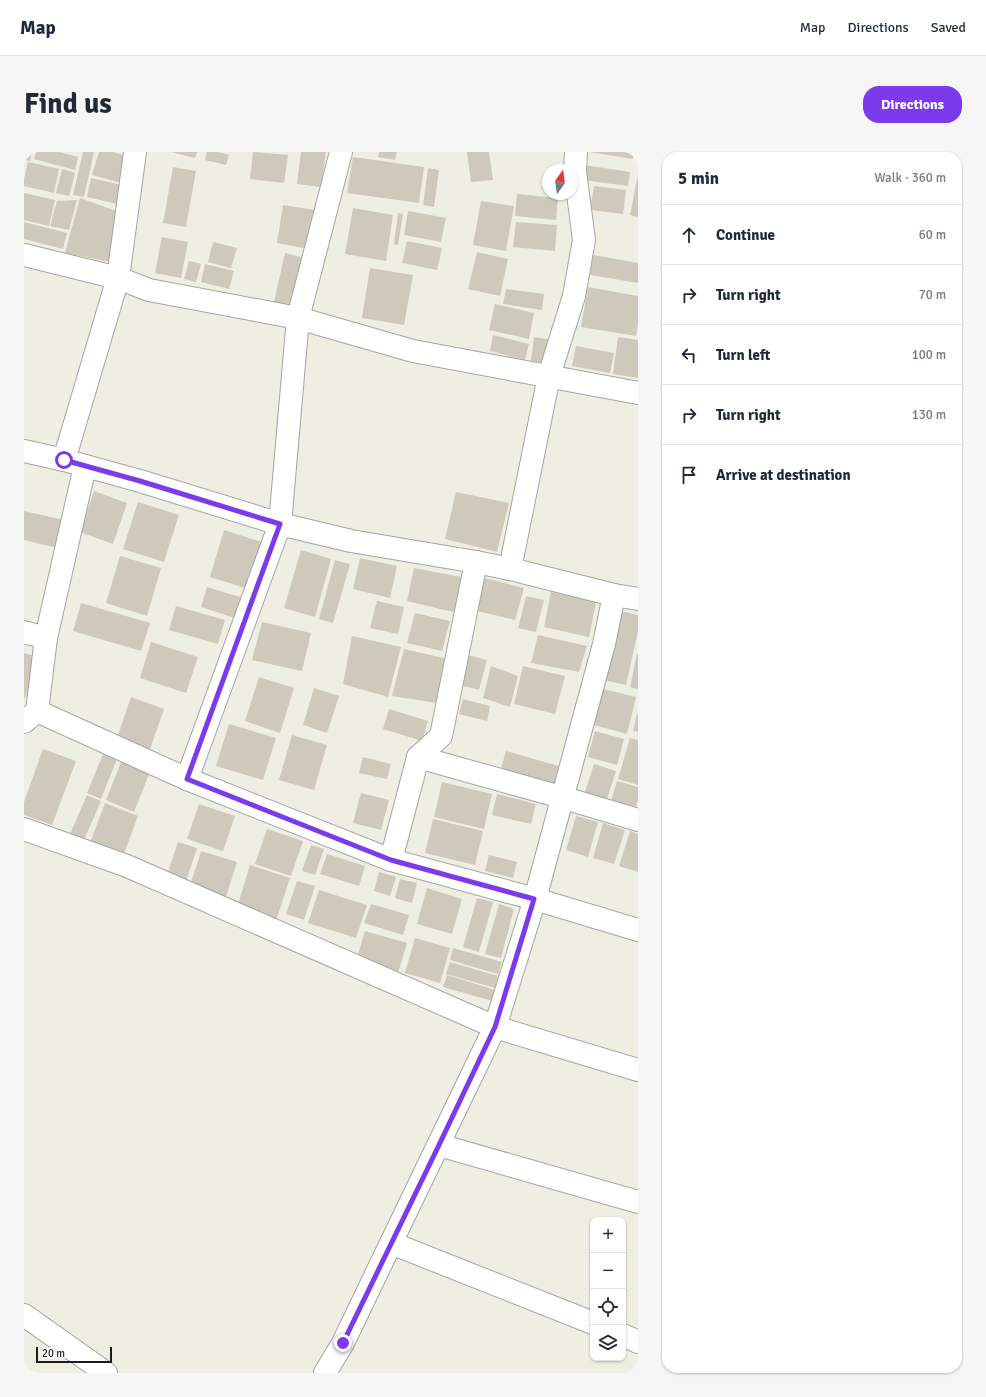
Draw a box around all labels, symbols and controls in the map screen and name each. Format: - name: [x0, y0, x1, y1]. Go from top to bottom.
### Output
- text: Map: [20, 16, 56, 40]
- text: Map: [800, 19, 826, 36]
- text: Directions: [848, 19, 909, 36]
- text: Saved: [931, 19, 966, 36]
- button: Directions: [863, 86, 962, 123]
- text: Find us: [24, 87, 112, 121]
- north arrow: [542, 164, 578, 200]
- text: 5 min: [678, 168, 719, 189]
- text: Walk · 360 m: [875, 170, 946, 186]
- icon: ahead: [678, 224, 700, 246]
- text: Continue: [716, 226, 775, 244]
- text: 60 m: [919, 227, 946, 243]
- icon: right: [678, 284, 700, 306]
- text: Turn right: [716, 286, 781, 304]
- text: 70 m: [919, 287, 946, 303]
- icon: left: [678, 344, 700, 366]
- text: Turn left: [716, 346, 770, 364]
- text: 100 m: [912, 347, 946, 363]
- icon: right: [678, 404, 700, 426]
- text: Turn right: [716, 406, 781, 424]
- text: 130 m: [912, 407, 946, 423]
- route start: [55, 451, 73, 469]
- icon: arrive: [678, 464, 700, 486]
- text: Arrive at destination: [716, 466, 851, 484]
- map controls: [590, 1217, 626, 1361]
- button: +: [590, 1217, 626, 1253]
- button: −: [590, 1253, 626, 1289]
- button: locate: [590, 1289, 626, 1325]
- button: layers: [590, 1325, 626, 1361]
- route end: [334, 1334, 352, 1352]
- scale bar: [36, 1345, 112, 1364]
- text: 20 m: [42, 1347, 65, 1360]

